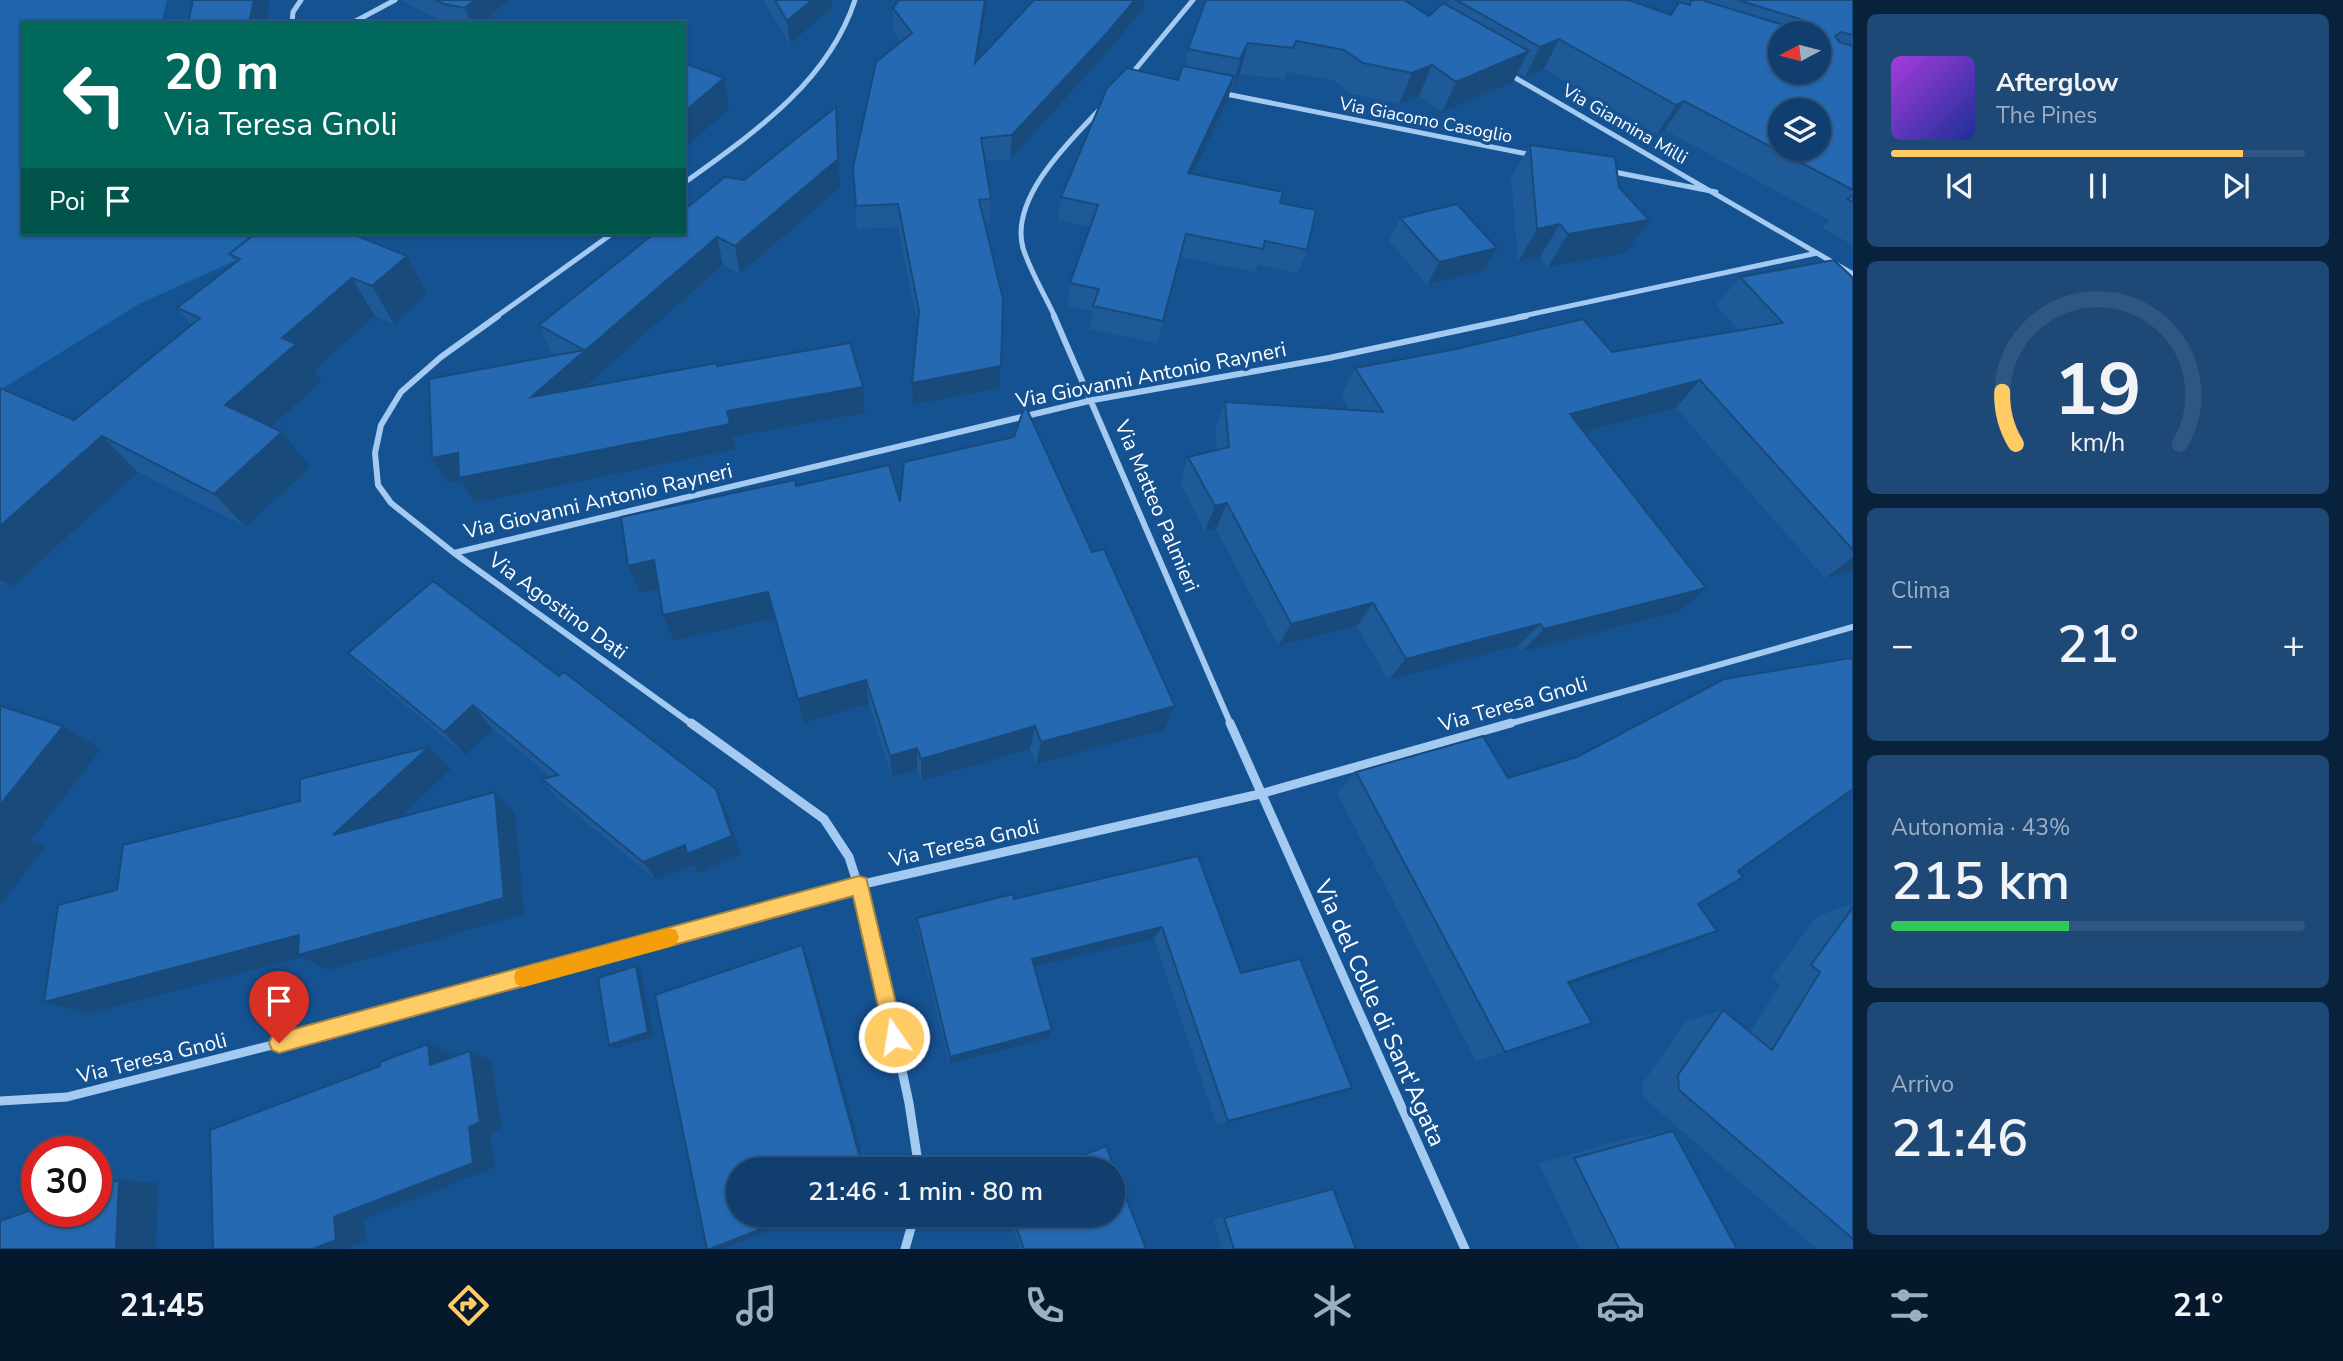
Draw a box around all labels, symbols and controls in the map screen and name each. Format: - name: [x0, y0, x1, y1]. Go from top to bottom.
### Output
- north arrow: [1768, 21, 1830, 84]
- map controls: [1768, 21, 1831, 161]
- text: 20 m: [164, 39, 279, 106]
- icon: left: [49, 49, 140, 140]
- text: Afterglow: [1996, 65, 2119, 100]
- street label: Via Giannina Milli: [1557, 78, 1692, 170]
- street label: Via Giacomo Casoglio: [1336, 91, 1515, 149]
- button: layers: [1768, 98, 1831, 161]
- text: The Pines: [1996, 100, 2097, 131]
- text: Via Teresa Gnoli: [164, 103, 397, 146]
- icon: previous: [1941, 167, 1979, 205]
- icon: pause: [2079, 167, 2117, 205]
- icon: next: [2217, 167, 2255, 205]
- icon: arrive: [99, 182, 137, 220]
- text: Poi: [49, 184, 85, 219]
- street label: Via Giovanni Antonio Rayneri: [1013, 335, 1289, 415]
- text: 19: [2054, 340, 2142, 440]
- street label: Via Matteo Palmieri: [1108, 415, 1206, 596]
- text: km/h: [2070, 425, 2126, 459]
- street label: Via Giovanni Antonio Rayneri: [460, 456, 735, 546]
- street label: Via Agostino Dati: [482, 546, 633, 666]
- text: Clima: [1891, 575, 1951, 606]
- text: 21°: [2057, 609, 2139, 680]
- text: −: [1891, 620, 1914, 671]
- text: +: [2282, 620, 2305, 671]
- street label: Via Teresa Gnoli: [1435, 669, 1590, 739]
- street label: Via Teresa Gnoli: [885, 812, 1042, 874]
- text: Autonomia · 43%: [1891, 812, 2071, 843]
- text: 215 km: [1891, 846, 2070, 917]
- street label: Via del Colle di Sant'Agata: [1306, 874, 1453, 1151]
- pin: [249, 971, 309, 1043]
- icon: arrive: [260, 982, 298, 1020]
- position arrow: [857, 1000, 931, 1074]
- street label: Via Teresa Gnoli: [73, 1026, 230, 1090]
- text: Arrivo: [1891, 1069, 1954, 1100]
- text: 21:46: [1891, 1103, 2028, 1174]
- speed limit sign: 30: [21, 1136, 112, 1227]
- text: 21:46 · 1 min · 80 m: [808, 1174, 1043, 1209]
- icon: directions: [444, 1281, 493, 1330]
- icon: music: [732, 1281, 781, 1330]
- icon: phone: [1020, 1281, 1069, 1330]
- icon: climate: [1308, 1281, 1357, 1330]
- icon: car: [1596, 1281, 1645, 1330]
- icon: filters: [1885, 1281, 1934, 1330]
- text: 21:45: [120, 1284, 204, 1327]
- text: 21°: [2173, 1284, 2223, 1327]

